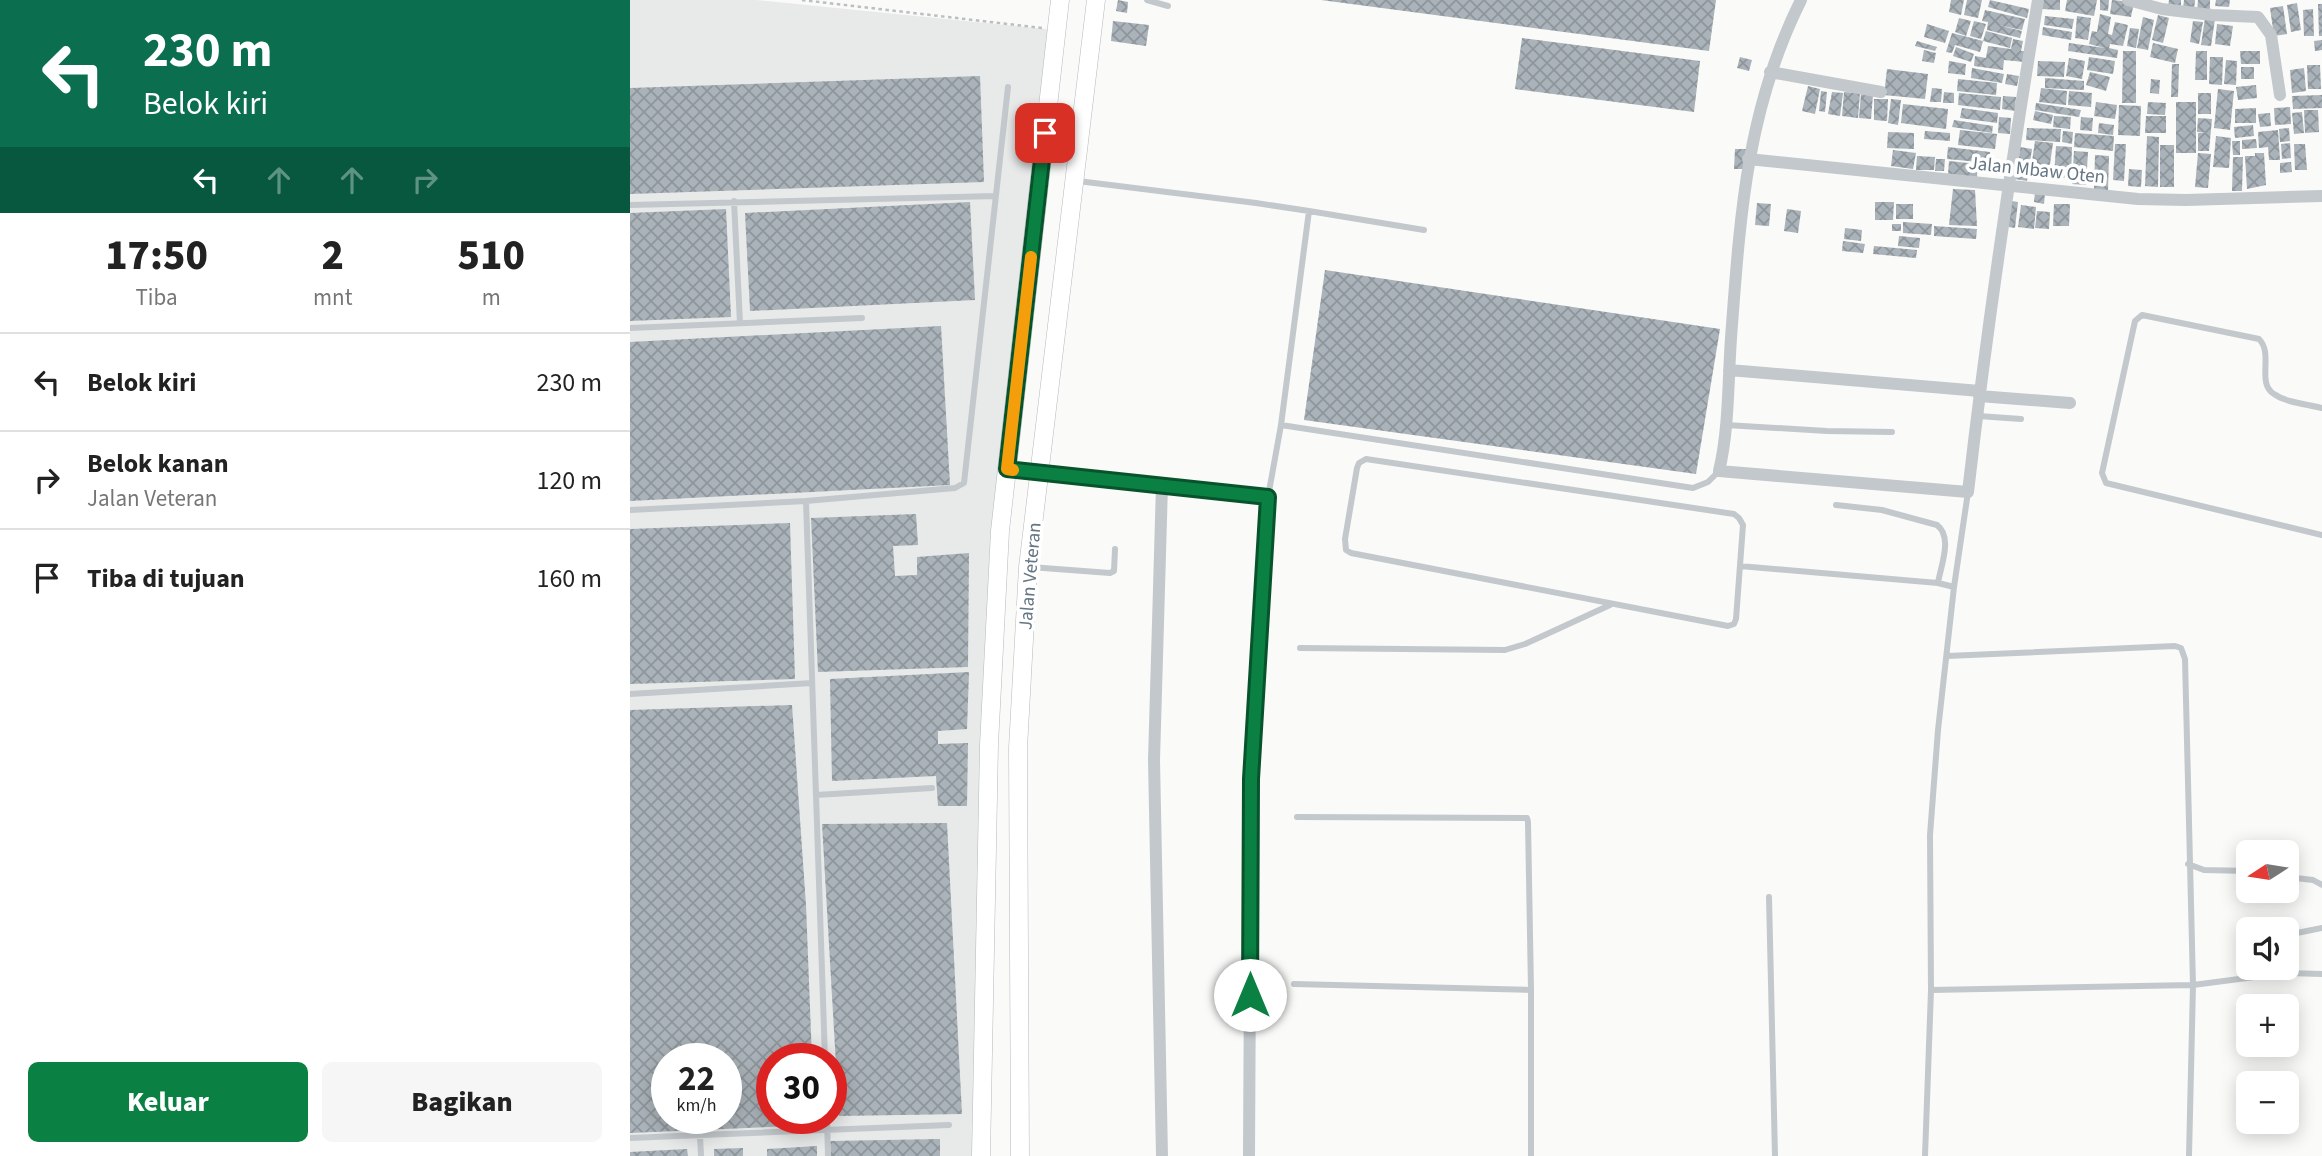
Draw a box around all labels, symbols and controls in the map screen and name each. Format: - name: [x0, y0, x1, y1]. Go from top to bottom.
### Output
- text: 230 m: [143, 16, 272, 86]
- icon: left: [28, 28, 119, 119]
- text: Belok kiri: [143, 81, 268, 127]
- pin: [1015, 103, 1075, 163]
- icon: arrive: [1026, 114, 1064, 152]
- street label: Jalan Mbaw Oten: [1967, 150, 2106, 191]
- icon: left: [187, 161, 225, 199]
- icon: ahead: [260, 161, 298, 199]
- icon: ahead: [333, 161, 371, 199]
- icon: right: [406, 161, 444, 199]
- text: 17:50: [105, 226, 208, 286]
- text: 2: [321, 226, 344, 286]
- text: 510: [458, 226, 525, 286]
- text: Tiba: [136, 281, 177, 314]
- text: mnt: [313, 281, 352, 314]
- text: m: [482, 281, 501, 314]
- icon: left: [28, 363, 66, 401]
- text: Belok kiri: [87, 364, 196, 401]
- text: 230 m: [536, 364, 602, 401]
- text: Belok kanan: [87, 445, 229, 482]
- icon: right: [28, 461, 66, 499]
- text: 120 m: [536, 462, 602, 499]
- text: Jalan Veteran: [87, 482, 217, 515]
- street label: Jalan Veteran: [1012, 521, 1049, 631]
- icon: arrive: [28, 559, 66, 597]
- text: Tiba di tujuan: [87, 560, 245, 597]
- text: 160 m: [536, 560, 602, 597]
- north arrow: [2236, 840, 2300, 903]
- map controls: [2236, 840, 2299, 1134]
- button: sound: [2236, 917, 2299, 980]
- position arrow: [1213, 958, 1287, 1032]
- button: +: [2236, 994, 2299, 1057]
- speed limit sign: 30: [756, 1043, 847, 1134]
- text: 22: [678, 1054, 715, 1104]
- button: Keluar: [28, 1062, 308, 1142]
- button: Bagikan: [322, 1062, 602, 1142]
- button: −: [2236, 1071, 2299, 1134]
- text: km/h: [677, 1093, 716, 1118]

